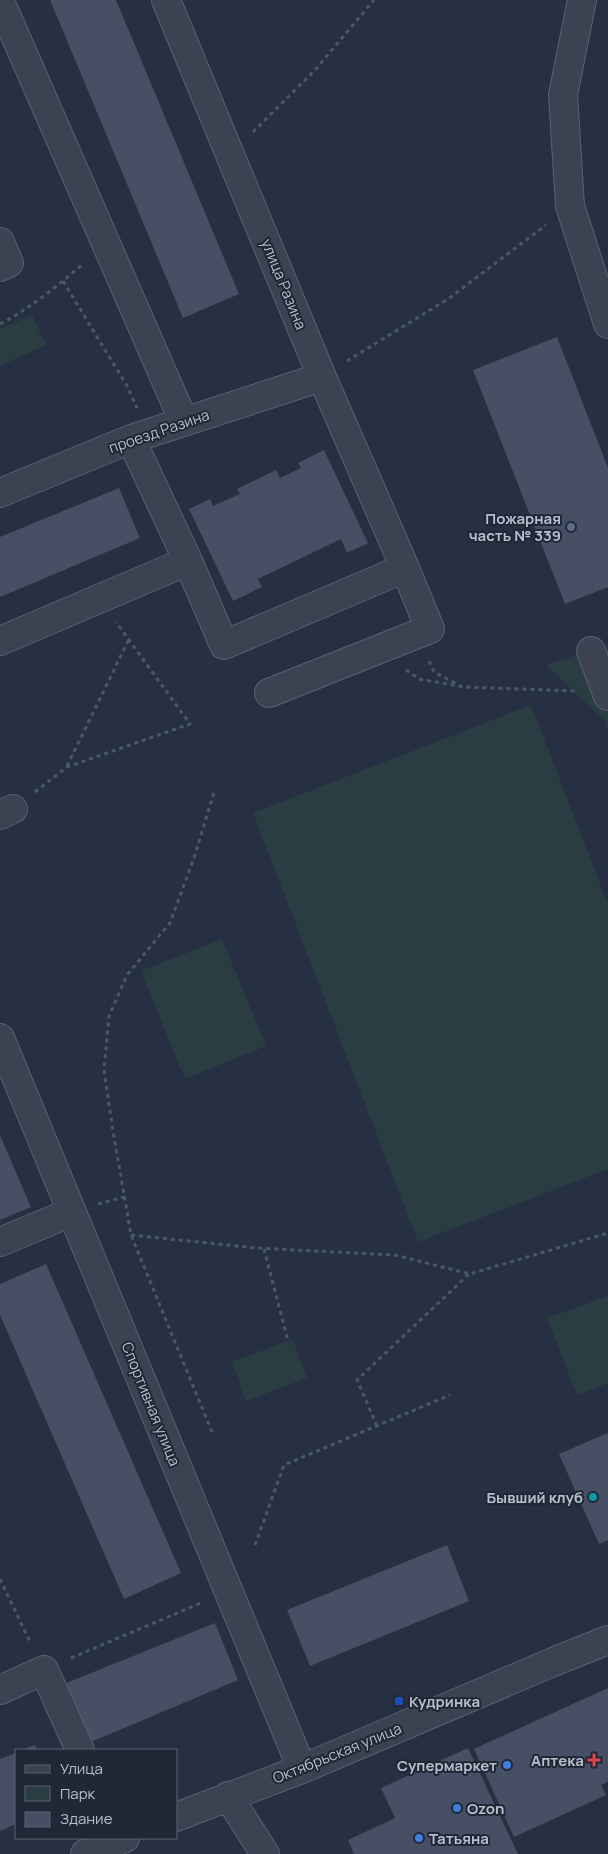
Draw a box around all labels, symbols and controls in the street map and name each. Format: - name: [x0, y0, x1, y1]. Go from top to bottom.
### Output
- street label: улица Разина: [256, 236, 312, 332]
- street label: проезд Разина: [106, 404, 212, 458]
- place label: Пожарная часть № 339: [469, 508, 561, 546]
- marker: Пожарная часть № 339: [565, 521, 577, 533]
- street label: Спортивная улица: [117, 1339, 185, 1469]
- place label: Бывший клуб: [486, 1487, 583, 1508]
- marker: Бывший клуб: [587, 1491, 599, 1503]
- place label: Кудринка: [409, 1691, 480, 1712]
- marker: Кудринка: [393, 1695, 405, 1707]
- street label: Октябрьская улица: [269, 1718, 405, 1788]
- legend: [15, 1749, 178, 1839]
- place label: Аптека: [531, 1750, 584, 1771]
- marker: Аптека: [588, 1754, 600, 1766]
- place label: Супермаркет: [397, 1755, 497, 1776]
- text: Улица: [60, 1758, 103, 1779]
- marker: Супермаркет: [501, 1759, 513, 1771]
- text: Парк: [60, 1783, 96, 1804]
- place label: Ozon: [467, 1798, 504, 1819]
- marker: Ozon: [451, 1802, 463, 1814]
- text: Здание: [60, 1808, 113, 1829]
- place label: Татьяна: [429, 1828, 489, 1849]
- marker: Татьяна: [413, 1832, 425, 1844]

